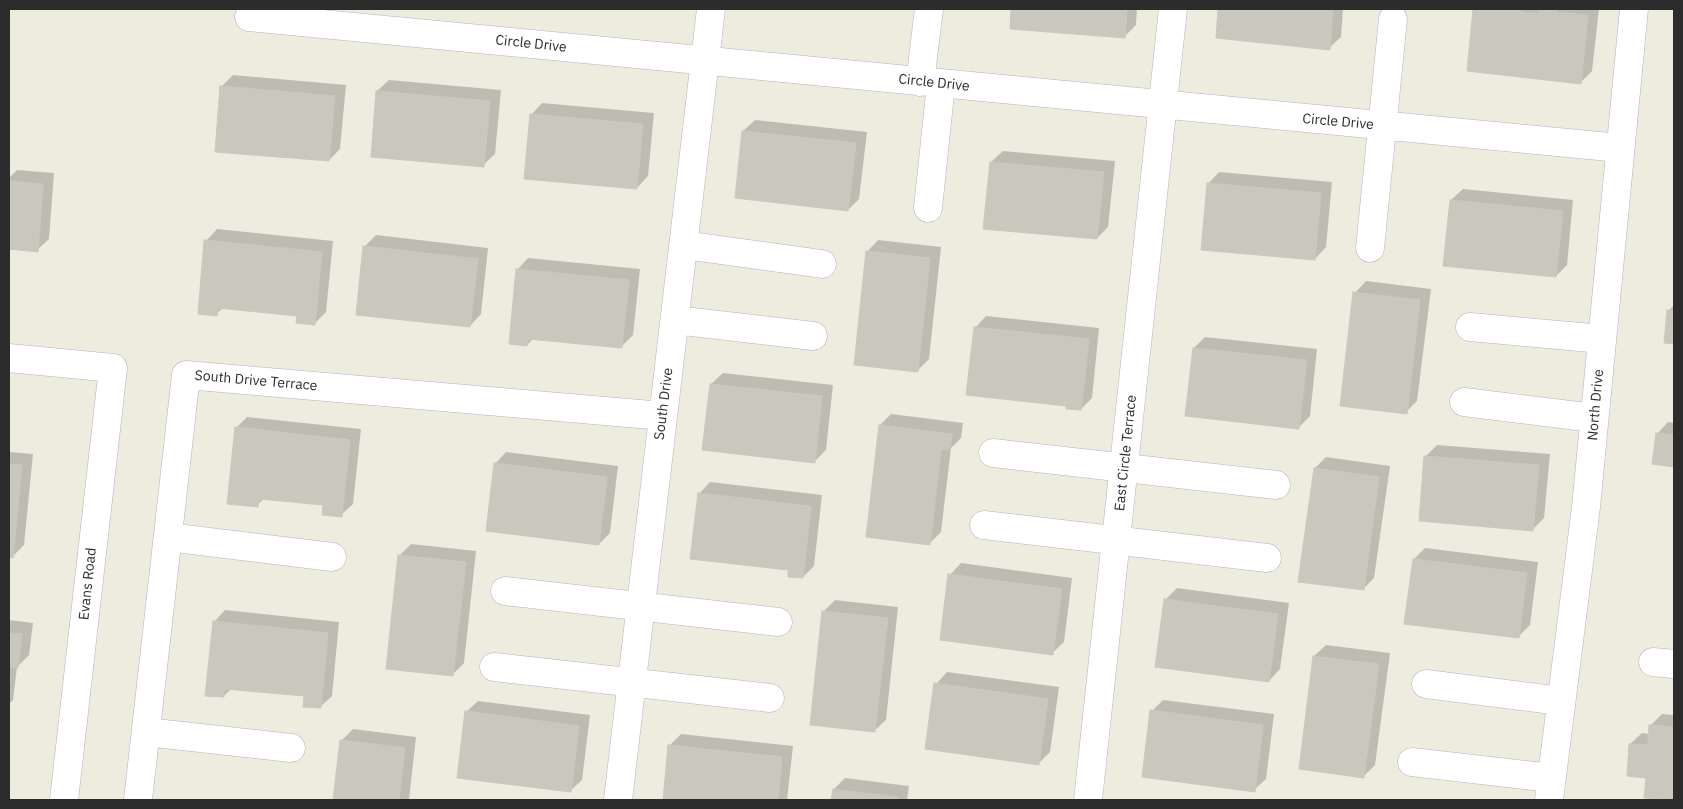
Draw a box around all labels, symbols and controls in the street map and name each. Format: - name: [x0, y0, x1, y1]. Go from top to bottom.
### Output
- street label: Circle Drive: [495, 32, 567, 56]
- street label: Circle Drive: [898, 71, 970, 95]
- street label: Circle Drive: [1302, 111, 1374, 133]
- street label: South Drive Terrace: [194, 367, 318, 395]
- street label: South Drive: [651, 367, 677, 441]
- street label: North Drive: [1585, 369, 1607, 441]
- street label: East Circle Terrace: [1112, 394, 1140, 512]
- street label: Evans Road: [76, 547, 100, 621]

